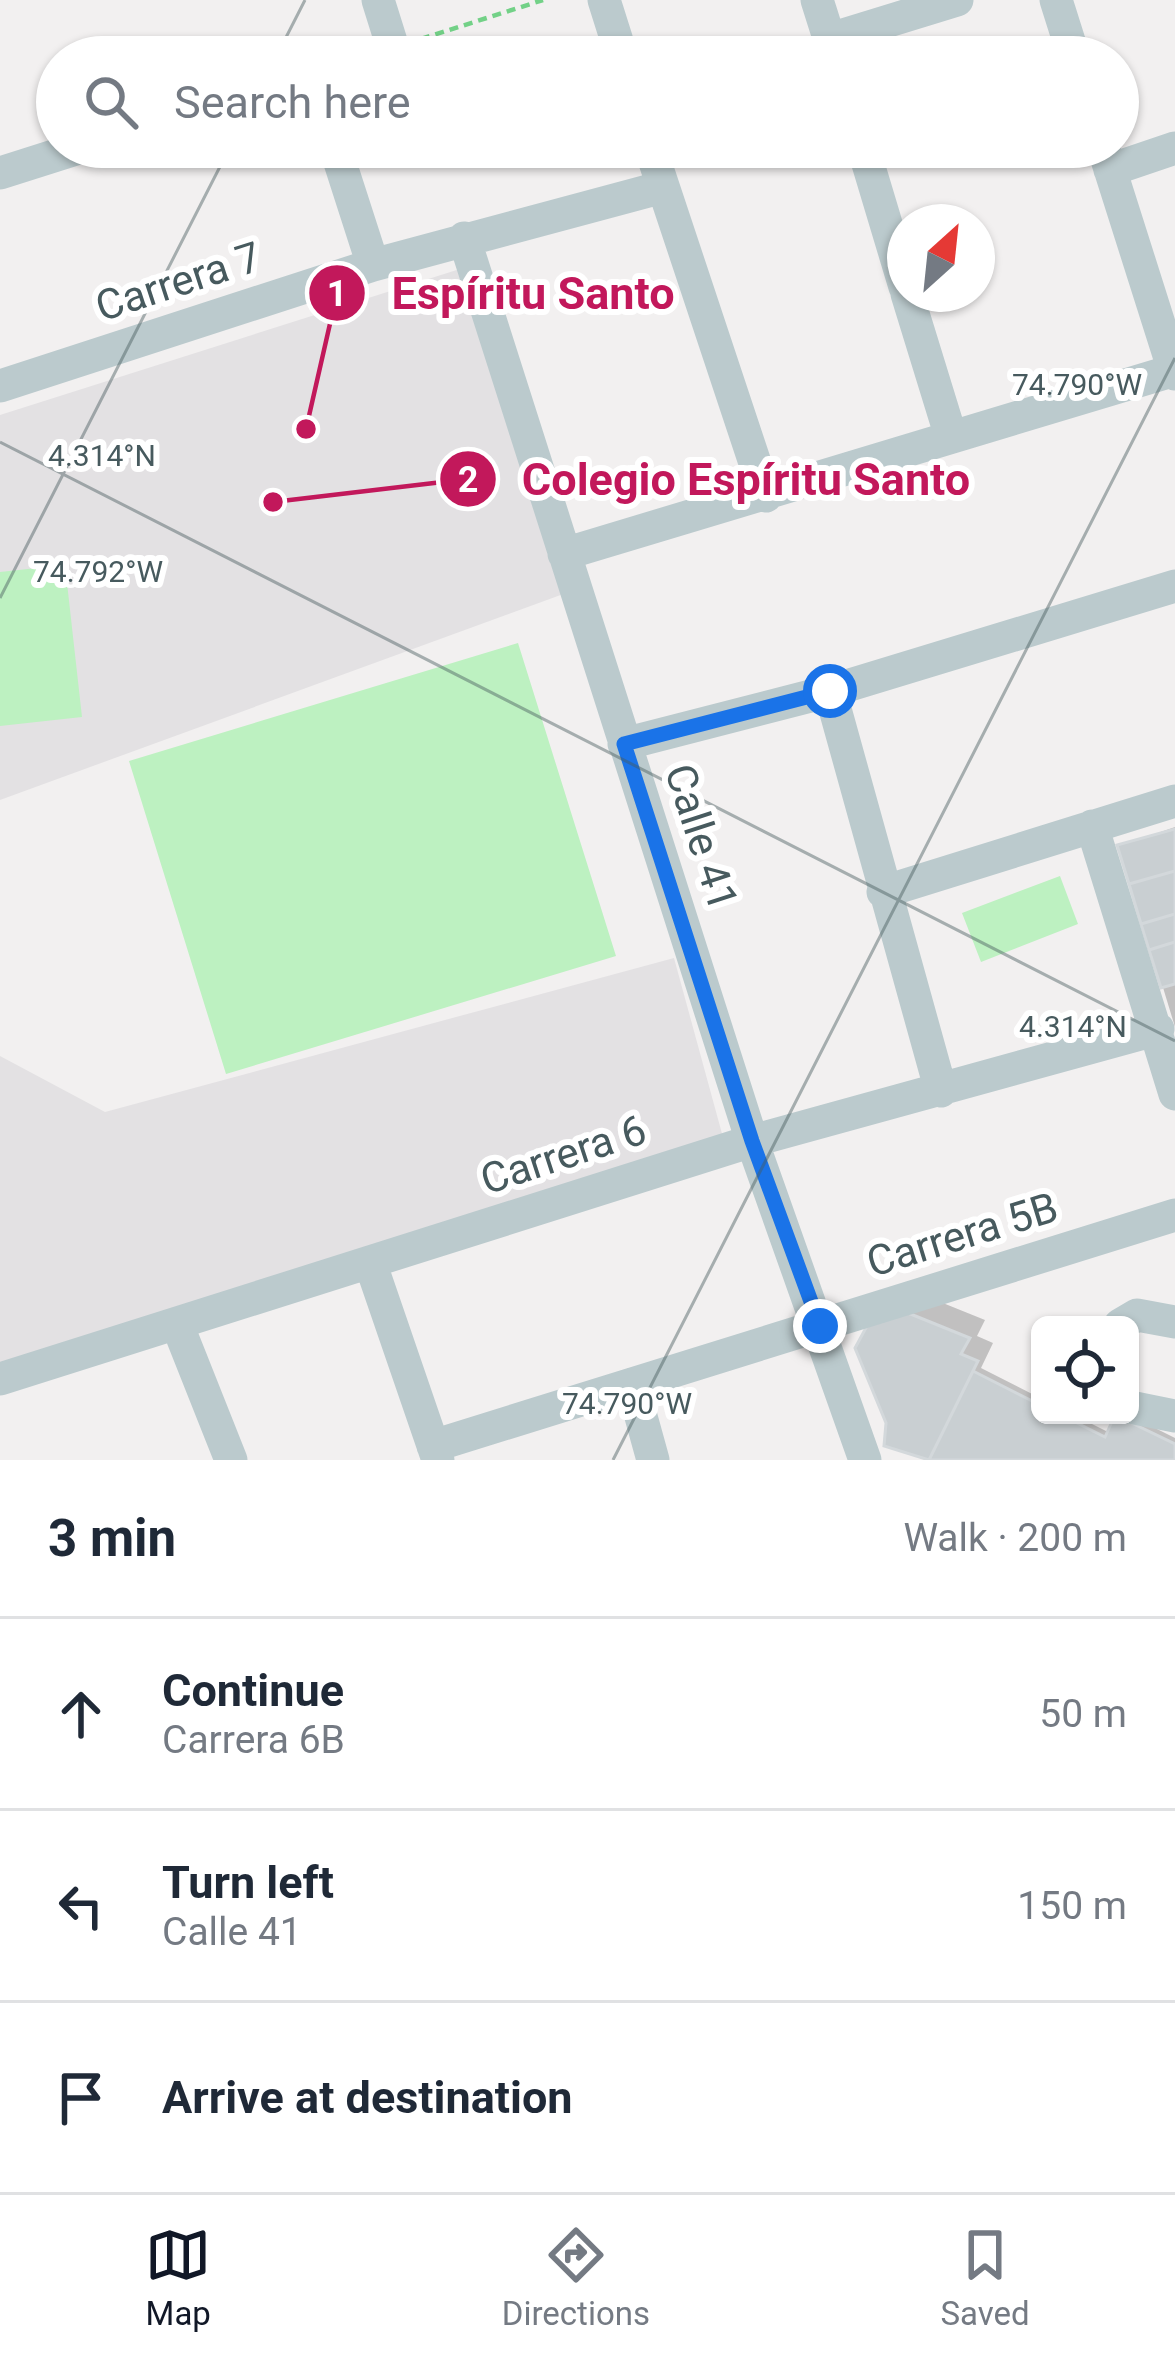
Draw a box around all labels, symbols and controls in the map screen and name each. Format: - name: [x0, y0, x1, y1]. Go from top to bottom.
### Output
- search box: [36, 36, 1139, 168]
- icon: search: [78, 69, 144, 135]
- text: Search here: [174, 76, 411, 129]
- north arrow: [887, 204, 995, 312]
- street label: Carrera 7: [89, 232, 267, 331]
- callout: Espíritu Santo: [307, 253, 698, 334]
- text: Espíritu Santo: [391, 267, 675, 320]
- text: 1: [327, 273, 347, 315]
- text: 74.790°W: [1012, 367, 1142, 402]
- text: 4.314°N: [48, 438, 156, 473]
- callout: Colegio Espíritu Santo: [438, 439, 994, 520]
- text: Colegio Espíritu Santo: [522, 453, 970, 506]
- text: 2: [458, 459, 478, 501]
- text: 74.792°W: [33, 554, 163, 589]
- route start: [803, 664, 857, 718]
- street label: Calle 41: [655, 758, 748, 916]
- text: 4.314°N: [1019, 1009, 1127, 1044]
- street label: Carrera 6: [474, 1105, 652, 1204]
- street label: Carrera 5B: [861, 1182, 1063, 1287]
- route end: [793, 1299, 847, 1353]
- map controls: [1031, 1316, 1139, 1424]
- button: locate: [1031, 1316, 1139, 1424]
- text: 74.790°W: [562, 1386, 692, 1421]
- text: 3 min: [48, 1509, 176, 1568]
- text: Walk · 200 m: [903, 1515, 1127, 1561]
- text: Continue: [162, 1664, 344, 1717]
- icon: ahead: [48, 1681, 114, 1747]
- text: 50 m: [1039, 1691, 1127, 1737]
- text: Carrera 6B: [162, 1717, 345, 1763]
- text: Turn left: [162, 1856, 334, 1909]
- icon: left: [48, 1873, 114, 1939]
- text: 150 m: [1017, 1883, 1127, 1929]
- text: Calle 41: [162, 1909, 302, 1955]
- icon: arrive: [48, 2065, 114, 2131]
- text: Arrive at destination: [162, 2071, 573, 2124]
- tab: Map: [145, 2222, 211, 2333]
- tab: Directions: [502, 2222, 650, 2333]
- tab: Saved: [941, 2222, 1030, 2333]

